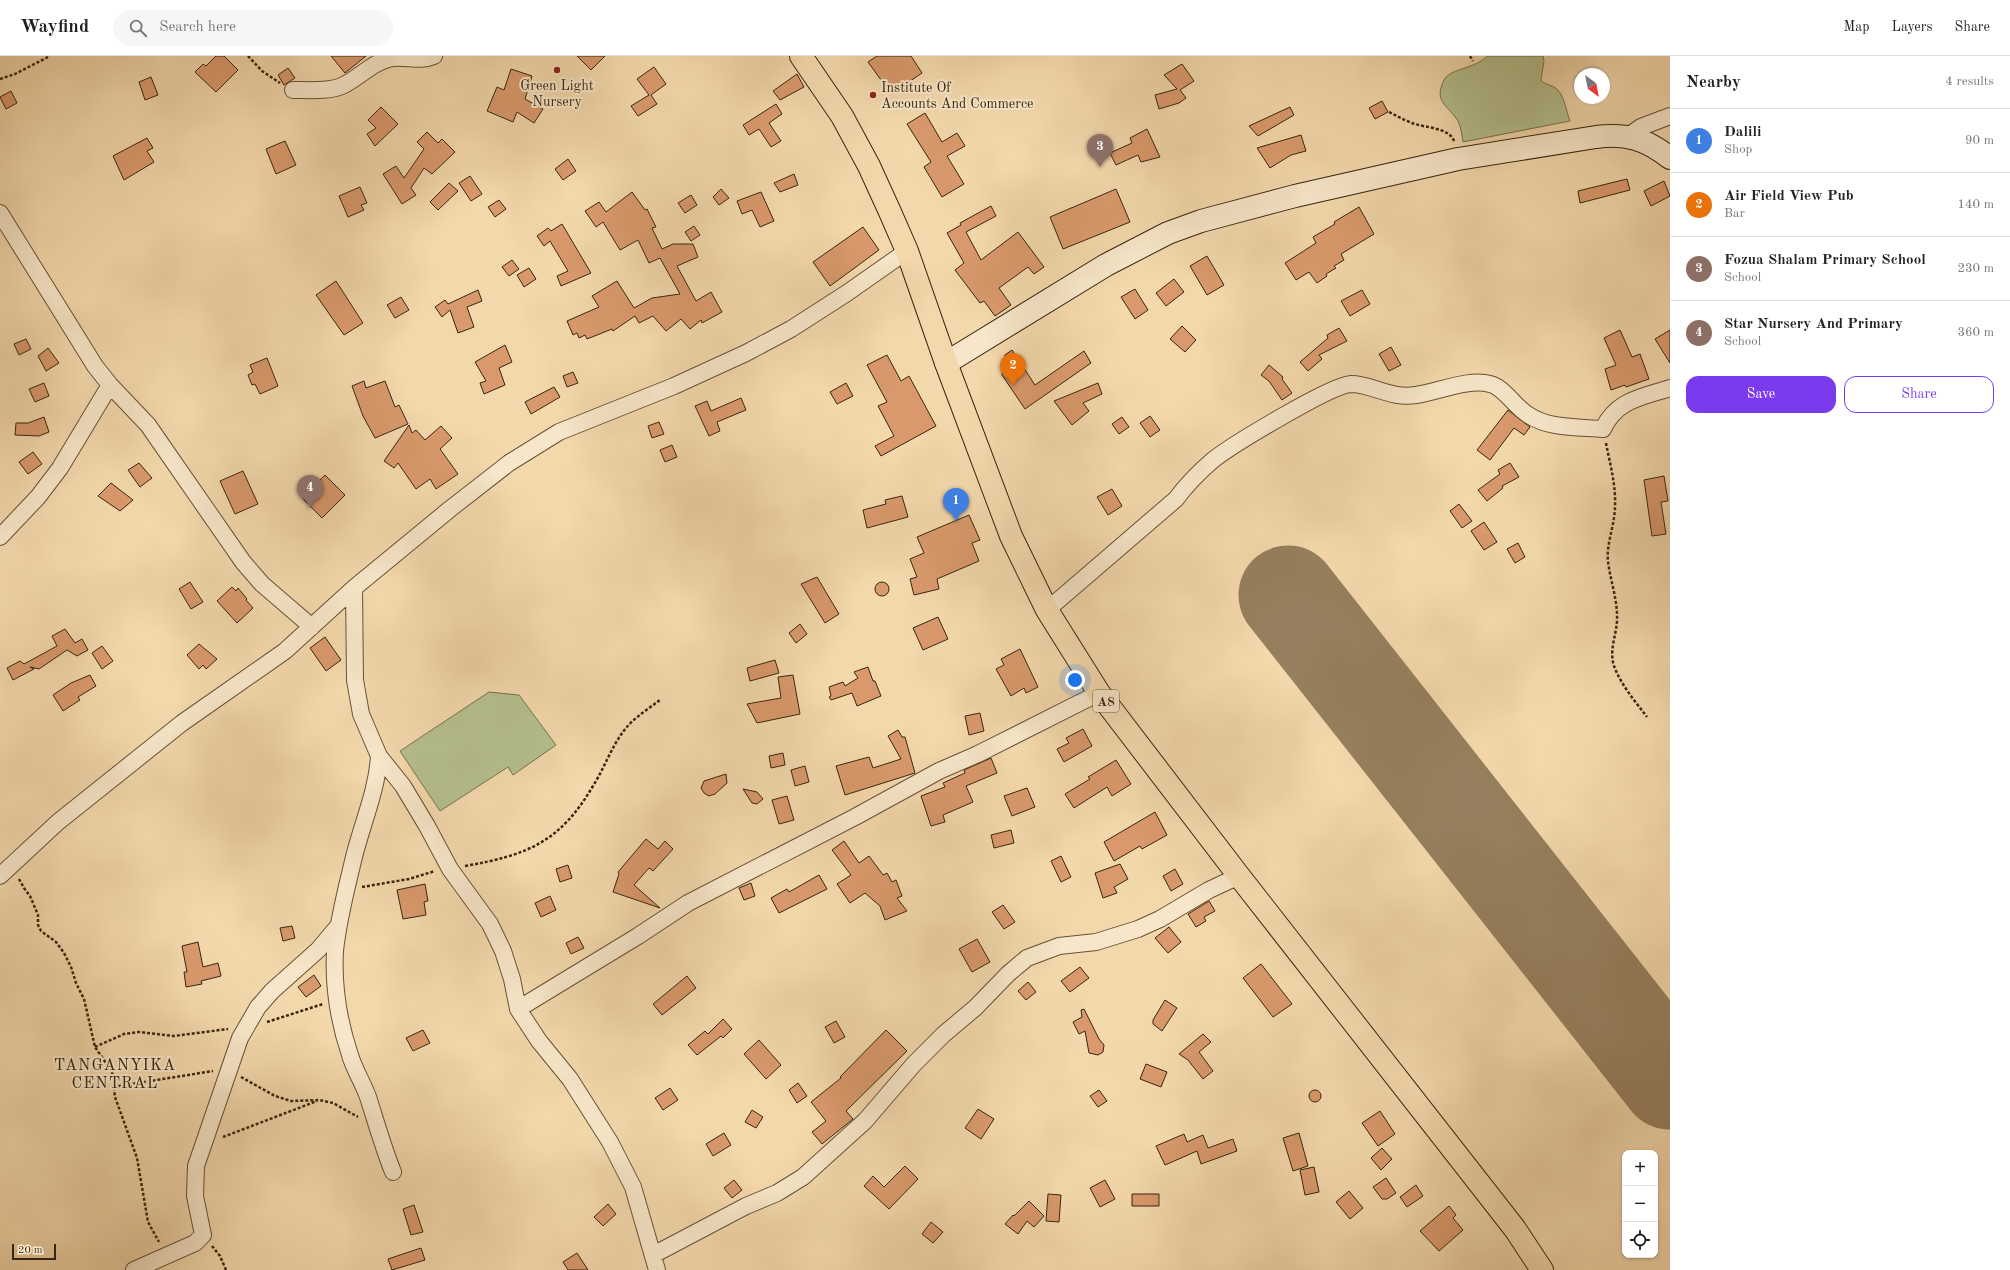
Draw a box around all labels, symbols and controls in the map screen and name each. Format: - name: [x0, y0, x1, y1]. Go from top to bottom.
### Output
- search box: [113, 10, 393, 46]
- icon: search: [127, 17, 149, 39]
- text: Wayfind: [20, 18, 89, 37]
- text: Search here: [159, 20, 236, 35]
- text: Map: [1844, 20, 1870, 34]
- text: Layers: [1892, 20, 1933, 34]
- text: Share: [1955, 20, 1990, 34]
- marker: Green Light Nursery: [552, 65, 562, 75]
- north arrow: [1574, 68, 1610, 104]
- text: Nearby: [1686, 74, 1741, 91]
- text: 4 results: [1945, 75, 1994, 88]
- place label: Green Light Nursery: [520, 79, 594, 109]
- place label: Institute Of Accounts And Commerce: [881, 81, 1034, 111]
- marker: Institute Of Accounts And Commerce: [868, 90, 878, 100]
- text: Dalili: [1724, 125, 1762, 140]
- pin: 3: [1087, 134, 1113, 167]
- text: 1: [1695, 134, 1703, 147]
- text: 90 m: [1965, 134, 1994, 147]
- text: Shop: [1724, 143, 1752, 156]
- text: Air Field View Pub: [1724, 189, 1854, 204]
- text: 2: [1695, 198, 1703, 211]
- text: 140 m: [1957, 198, 1994, 211]
- text: Bar: [1724, 207, 1745, 220]
- text: Fozua Shalam Primary School: [1724, 253, 1926, 268]
- text: 3: [1695, 262, 1703, 275]
- text: 230 m: [1957, 262, 1994, 275]
- text: School: [1724, 271, 1761, 284]
- text: Star Nursery And Primary: [1724, 317, 1903, 332]
- text: 4: [1695, 326, 1703, 339]
- text: 360 m: [1957, 326, 1994, 339]
- text: School: [1724, 335, 1761, 348]
- pin: 2: [1000, 353, 1026, 386]
- button: Save: [1686, 376, 1836, 413]
- button: Share: [1844, 376, 1994, 413]
- pin: 4: [297, 475, 323, 508]
- pin: 1: [943, 488, 969, 521]
- your location: [1065, 670, 1085, 690]
- road number: A8: [1093, 690, 1119, 712]
- district label: TANGANYIKA CENTRAL: [54, 1058, 176, 1092]
- map controls: [1622, 1150, 1658, 1258]
- button: +: [1622, 1150, 1658, 1186]
- button: −: [1622, 1186, 1658, 1222]
- button: locate: [1622, 1222, 1658, 1258]
- scale bar: [12, 1242, 56, 1261]
- text: 20 m: [18, 1245, 43, 1256]

